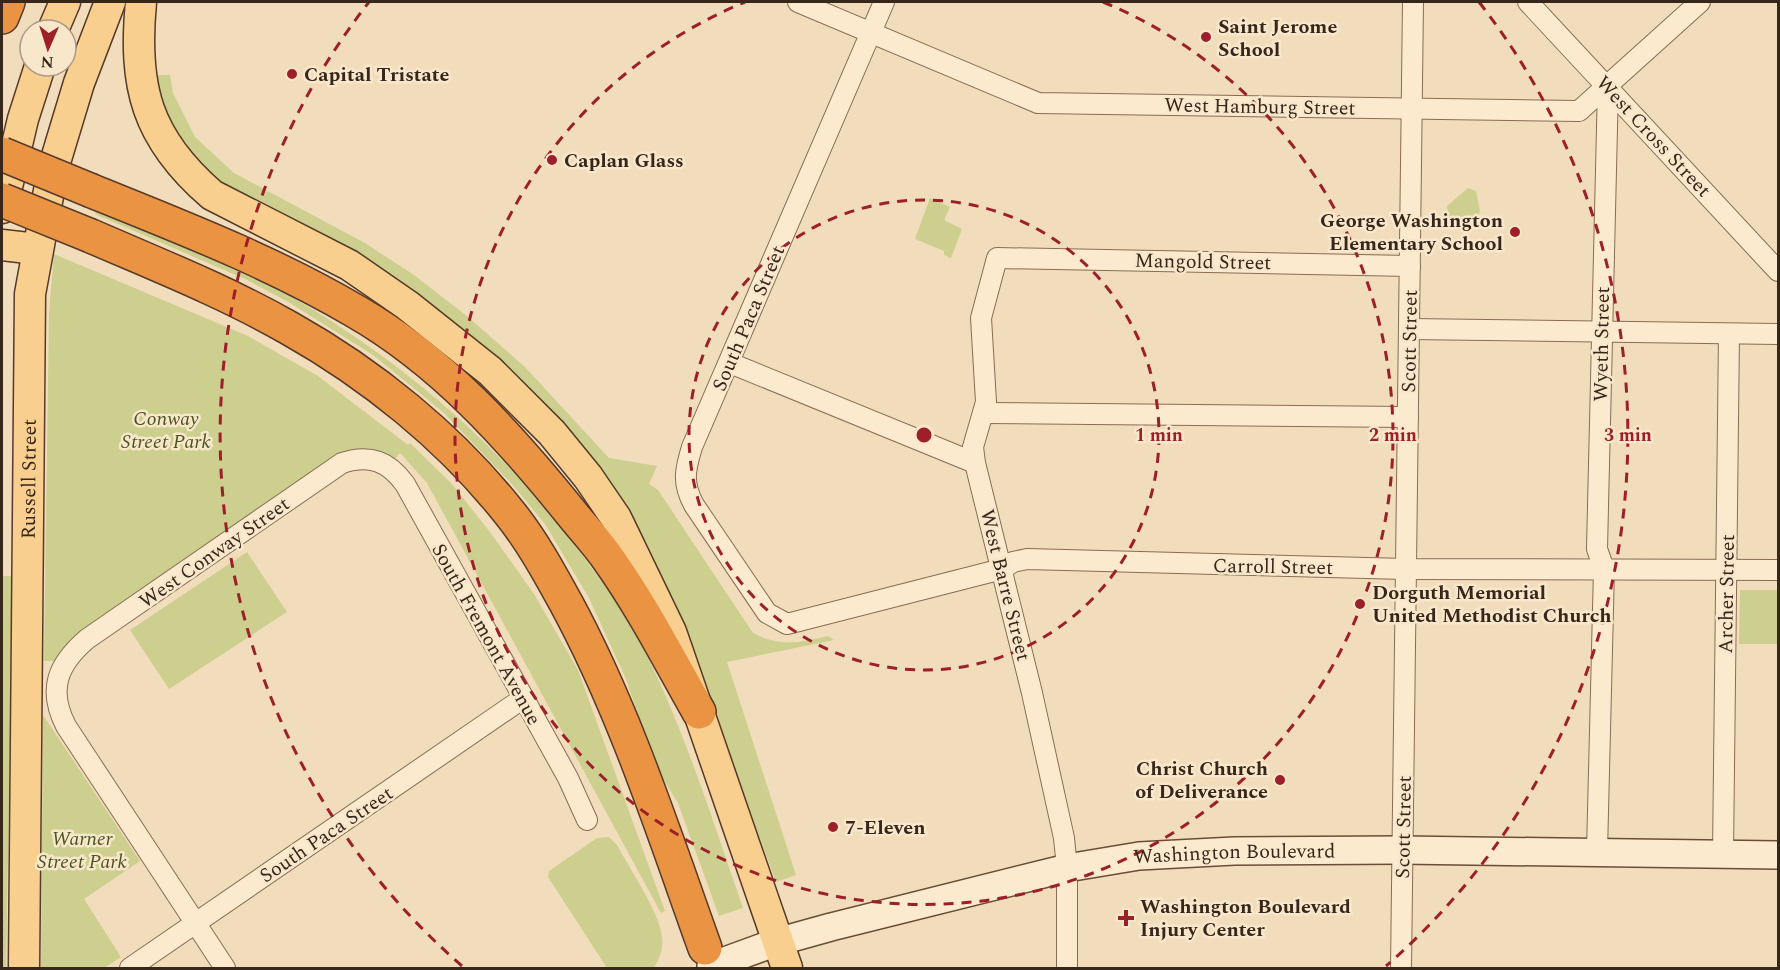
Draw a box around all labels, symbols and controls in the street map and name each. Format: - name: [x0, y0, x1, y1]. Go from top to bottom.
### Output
- place label: Saint Jerome School: [1218, 12, 1337, 65]
- north arrow: [18, 18, 78, 78]
- marker: Saint Jerome School: [1199, 30, 1213, 44]
- text: N: [40, 50, 54, 74]
- place label: Capital Tristate: [304, 60, 449, 90]
- marker: Capital Tristate: [285, 67, 299, 81]
- street label: West Cross Street: [1589, 69, 1718, 204]
- street label: West Hamburg Street: [1164, 90, 1356, 124]
- place label: Caplan Glass: [564, 146, 684, 176]
- marker: Caplan Glass: [545, 153, 559, 167]
- place label: George Washington Elementary School: [1320, 206, 1503, 259]
- marker: George Washington Elementary School: [1508, 225, 1522, 239]
- street label: South Paca Street: [705, 241, 793, 396]
- street label: Mangold Street: [1134, 246, 1272, 278]
- street label: Wyeth Street: [1586, 286, 1618, 402]
- street label: Scott Street: [1394, 289, 1426, 393]
- park label: Conway Street Park: [121, 404, 211, 457]
- street label: Russell Street: [14, 419, 45, 539]
- text: 1 min: [1135, 422, 1183, 449]
- text: 2 min: [1369, 422, 1417, 449]
- text: 3 min: [1604, 422, 1652, 449]
- centre of rings: [914, 425, 934, 445]
- street label: West Conway Street: [133, 489, 296, 616]
- street label: West Barre Street: [972, 506, 1038, 664]
- street label: Archer Street: [1711, 534, 1743, 654]
- street label: South Fremont Avenue: [424, 538, 549, 731]
- street label: Carroll Street: [1213, 551, 1333, 583]
- place label: Dorguth Memorial United Methodist Church: [1372, 578, 1612, 631]
- marker: Dorguth Memorial United Methodist Church: [1353, 597, 1367, 611]
- place label: Christ Church of Deliverance: [1135, 754, 1268, 807]
- marker: Christ Church of Deliverance: [1273, 773, 1287, 787]
- street label: Scott Street: [1388, 775, 1420, 879]
- street label: South Paca Street: [254, 779, 400, 891]
- place label: 7-Eleven: [845, 813, 926, 843]
- marker: 7-Eleven: [826, 820, 840, 834]
- park label: Warner Street Park: [37, 824, 127, 877]
- street label: Washington Boulevard: [1133, 836, 1335, 872]
- place label: Washington Boulevard Injury Center: [1140, 892, 1351, 945]
- marker: Washington Boulevard Injury Center: [1117, 909, 1135, 927]

